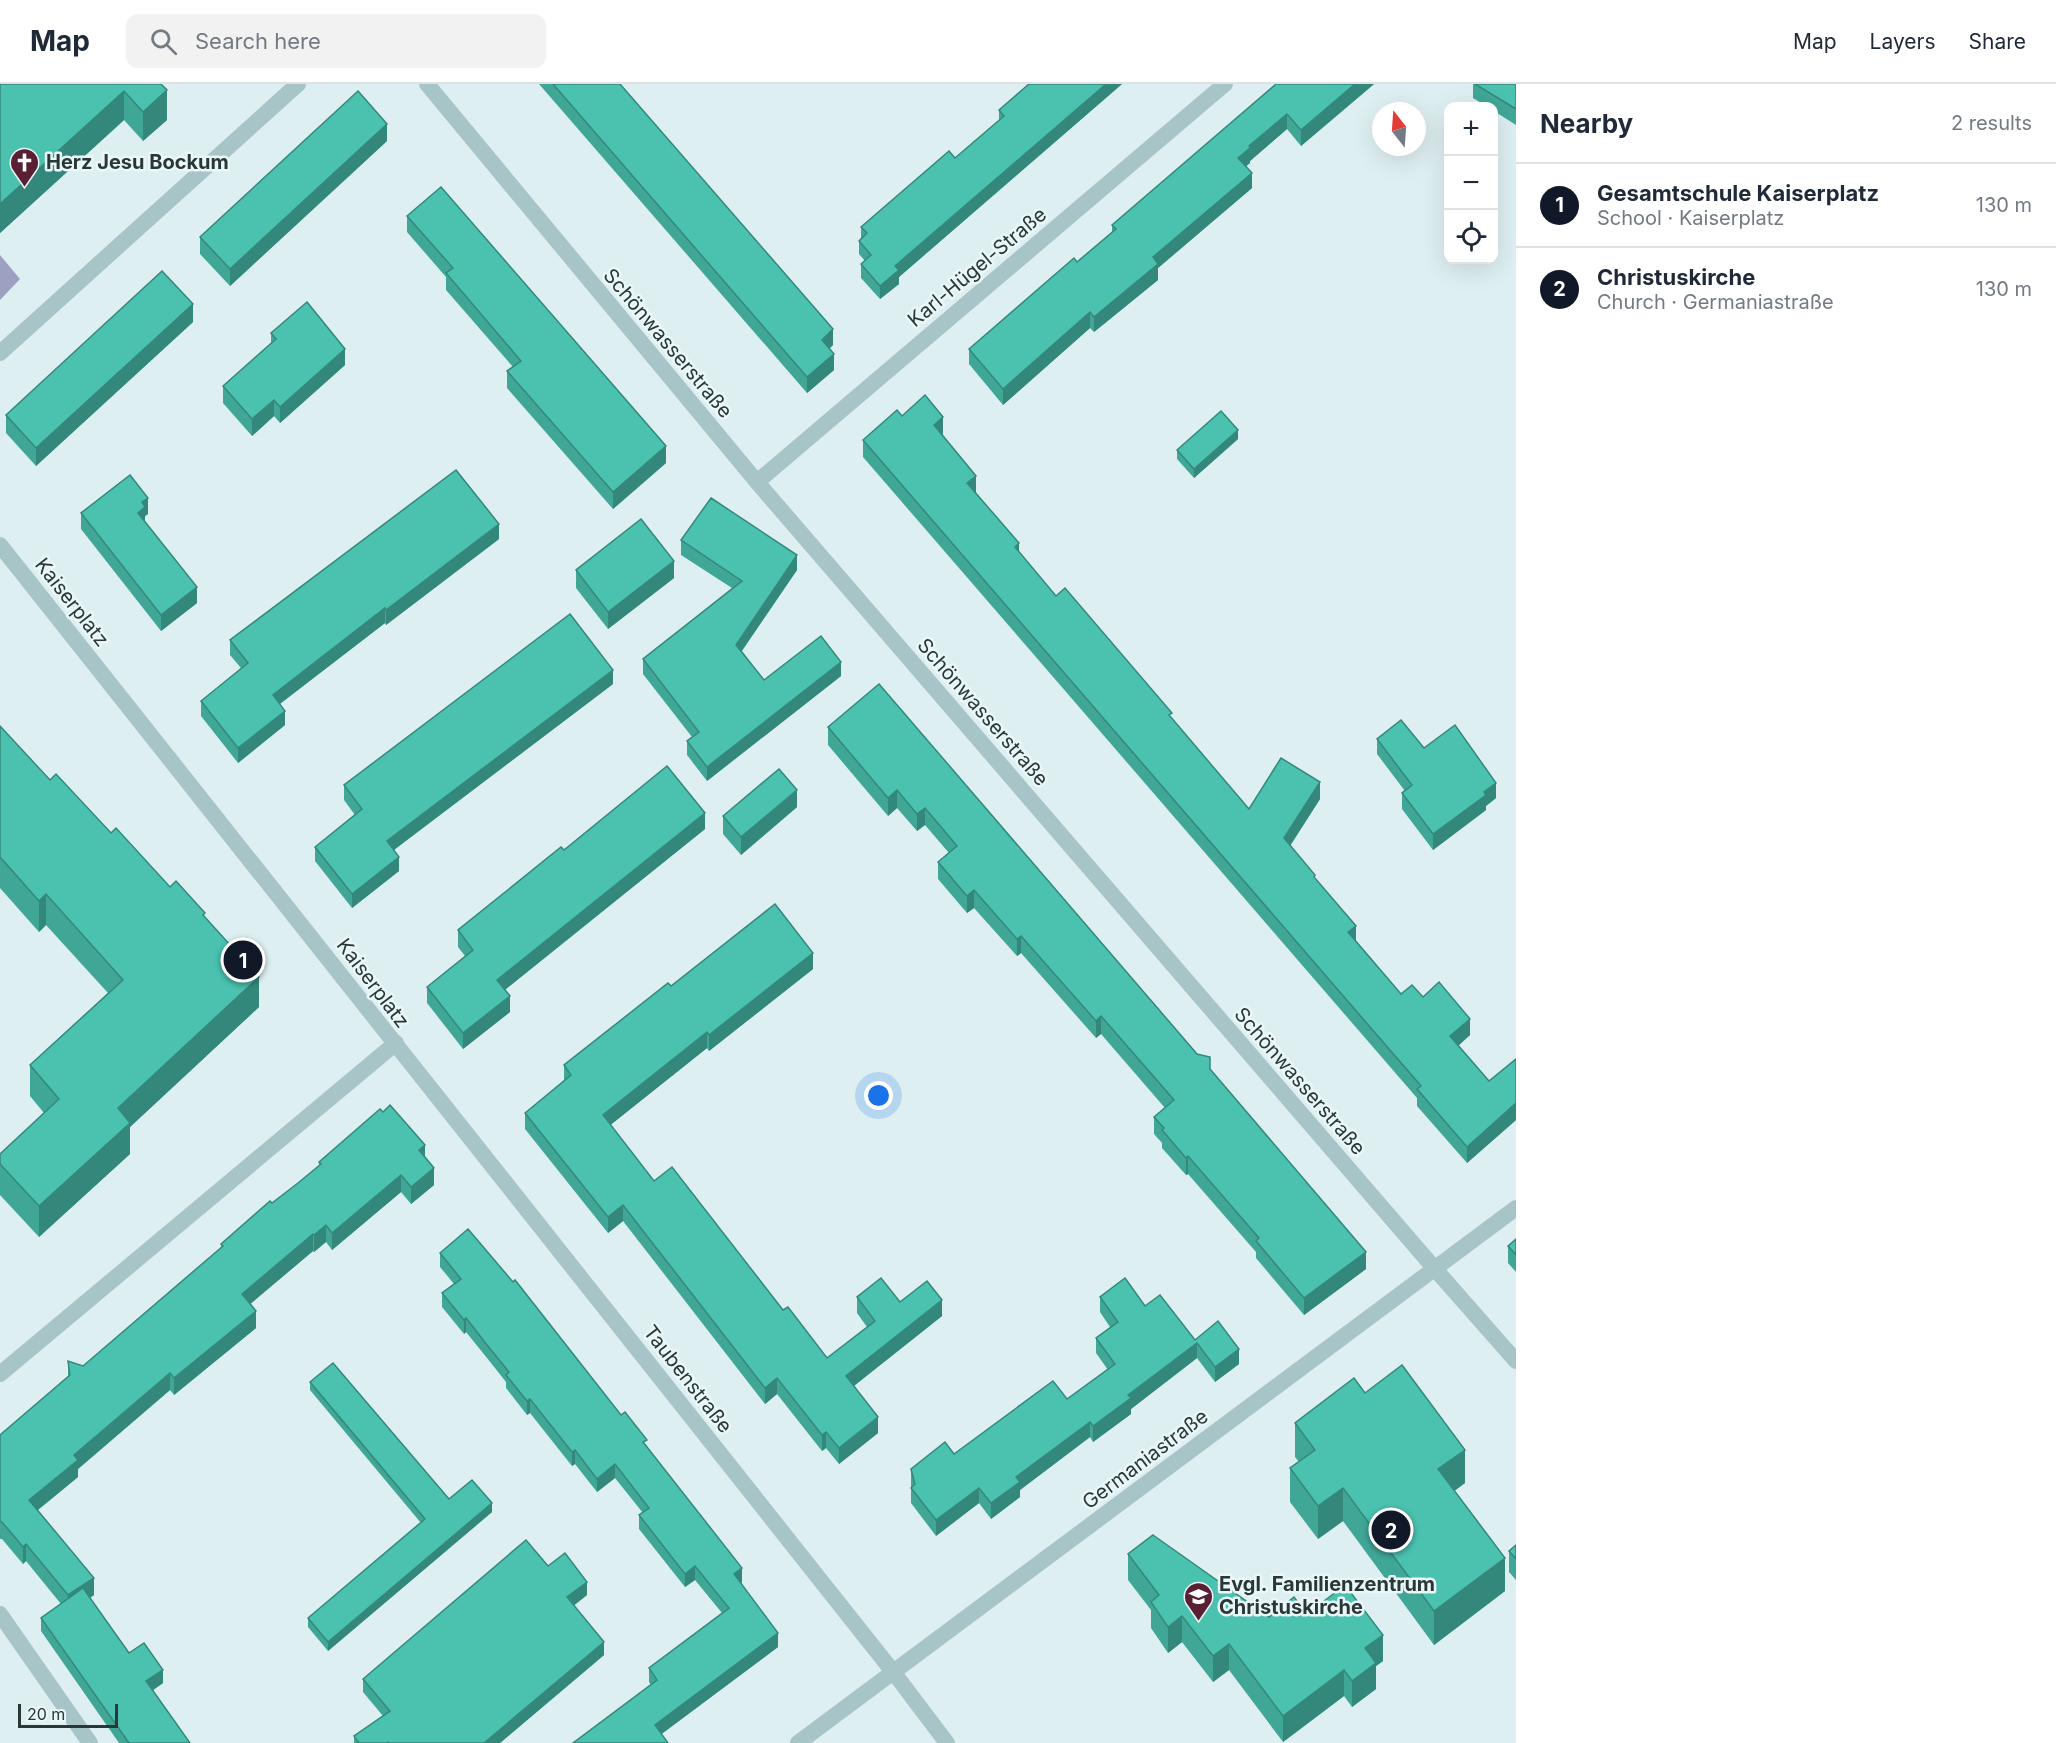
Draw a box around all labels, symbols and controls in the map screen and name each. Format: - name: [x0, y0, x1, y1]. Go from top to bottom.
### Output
- search box: [126, 14, 546, 68]
- text: Map: [30, 24, 90, 58]
- icon: search: [147, 25, 180, 58]
- text: Search here: [195, 28, 321, 54]
- text: Map: [1793, 29, 1837, 54]
- text: Layers: [1870, 29, 1936, 54]
- text: Share: [1969, 29, 2026, 54]
- north arrow: [1372, 102, 1426, 156]
- map controls: [1444, 102, 1498, 264]
- button: +: [1444, 102, 1498, 156]
- text: Nearby: [1540, 108, 1633, 139]
- text: 2 results: [1951, 111, 2032, 135]
- church icon: Herz Jesu Bockum: [9, 146, 41, 188]
- place label: Herz Jesu Bockum: [46, 150, 229, 174]
- button: −: [1444, 156, 1498, 210]
- text: Gesamtschule Kaiserplatz: [1597, 180, 1879, 206]
- text: 1: [1555, 193, 1564, 217]
- text: 130 m: [1976, 193, 2032, 217]
- street label: Karl-Hügel-Straße: [903, 202, 1051, 332]
- text: School · Kaiserplatz: [1597, 206, 1784, 230]
- button: locate: [1444, 210, 1498, 264]
- street label: Schönwasserstraße: [599, 263, 737, 423]
- text: Christuskirche: [1597, 264, 1755, 290]
- text: 2: [1553, 277, 1566, 301]
- text: 130 m: [1976, 277, 2032, 301]
- text: Church · Germaniastraße: [1597, 290, 1834, 314]
- street label: Kaiserplatz: [30, 553, 114, 651]
- street label: Schönwasserstraße: [912, 633, 1054, 791]
- street label: Kaiserplatz: [332, 934, 414, 1032]
- pin: 1: [224, 938, 262, 982]
- street label: Schönwasserstraße: [1229, 1002, 1371, 1160]
- your location: [864, 1081, 893, 1110]
- street label: Taubenstraße: [639, 1320, 737, 1438]
- street label: Germaniastraße: [1078, 1404, 1212, 1514]
- pin: 2: [1372, 1508, 1410, 1552]
- place label: Evgl. Familienzentrum Christuskirche: [1219, 1572, 1435, 1619]
- school or university icon: Evgl. Familienzentrum Christuskirche: [1182, 1580, 1214, 1622]
- scale bar: [18, 1701, 118, 1728]
- text: 20 m: [27, 1704, 65, 1724]

